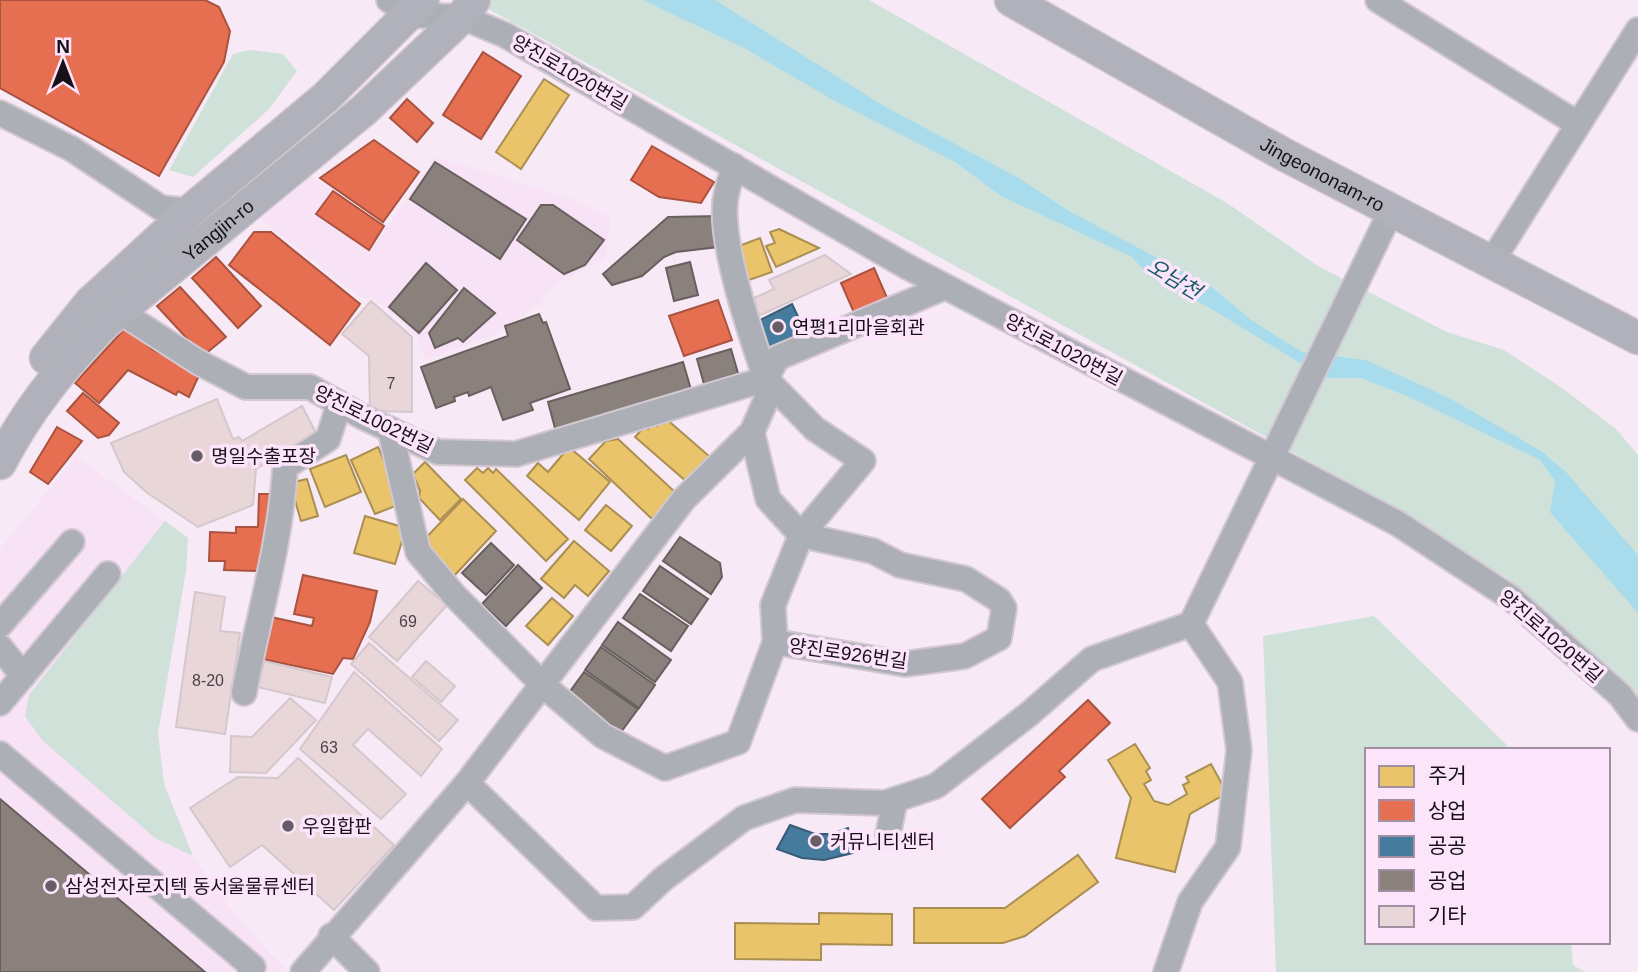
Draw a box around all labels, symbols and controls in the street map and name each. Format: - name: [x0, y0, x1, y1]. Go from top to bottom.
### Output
- north arrow: [28, 28, 98, 98]
- street label: 양진로1020번길: [508, 31, 631, 114]
- text: N: [56, 36, 70, 57]
- street label: Jingeononam-ro: [1256, 133, 1388, 216]
- street label: Yangjin-ro: [179, 195, 258, 266]
- water label: 오남천: [1143, 254, 1207, 305]
- street label: 양진로1020번길: [1002, 310, 1126, 389]
- place label: 연평1리마을회관: [792, 317, 925, 338]
- marker: 연평1리마을회관: [770, 319, 786, 335]
- house number: 7: [387, 375, 396, 392]
- street label: 양진로1002번길: [311, 382, 437, 457]
- place label: 명일수출포장: [211, 446, 316, 467]
- marker: 명일수출포장: [189, 448, 205, 464]
- street label: 양진로1020번길: [1495, 586, 1606, 687]
- house number: 69: [399, 613, 417, 630]
- street label: 양진로926번길: [787, 635, 908, 672]
- house number: 8-20: [192, 672, 224, 689]
- house number: 63: [320, 739, 338, 756]
- legend: [1365, 748, 1610, 944]
- text: 주거: [1428, 764, 1467, 787]
- text: 상업: [1428, 799, 1467, 822]
- place label: 우일합판: [302, 816, 372, 837]
- marker: 우일합판: [280, 818, 296, 834]
- place label: 커뮤니티센터: [830, 831, 935, 852]
- marker: 커뮤니티센터: [808, 833, 824, 849]
- text: 공공: [1428, 834, 1467, 857]
- text: 공업: [1428, 869, 1467, 892]
- place label: 삼성전자로지텍 동서울물류센터: [65, 876, 315, 897]
- marker: 삼성전자로지텍 동서울물류센터: [43, 878, 59, 894]
- text: 기타: [1428, 904, 1467, 927]

